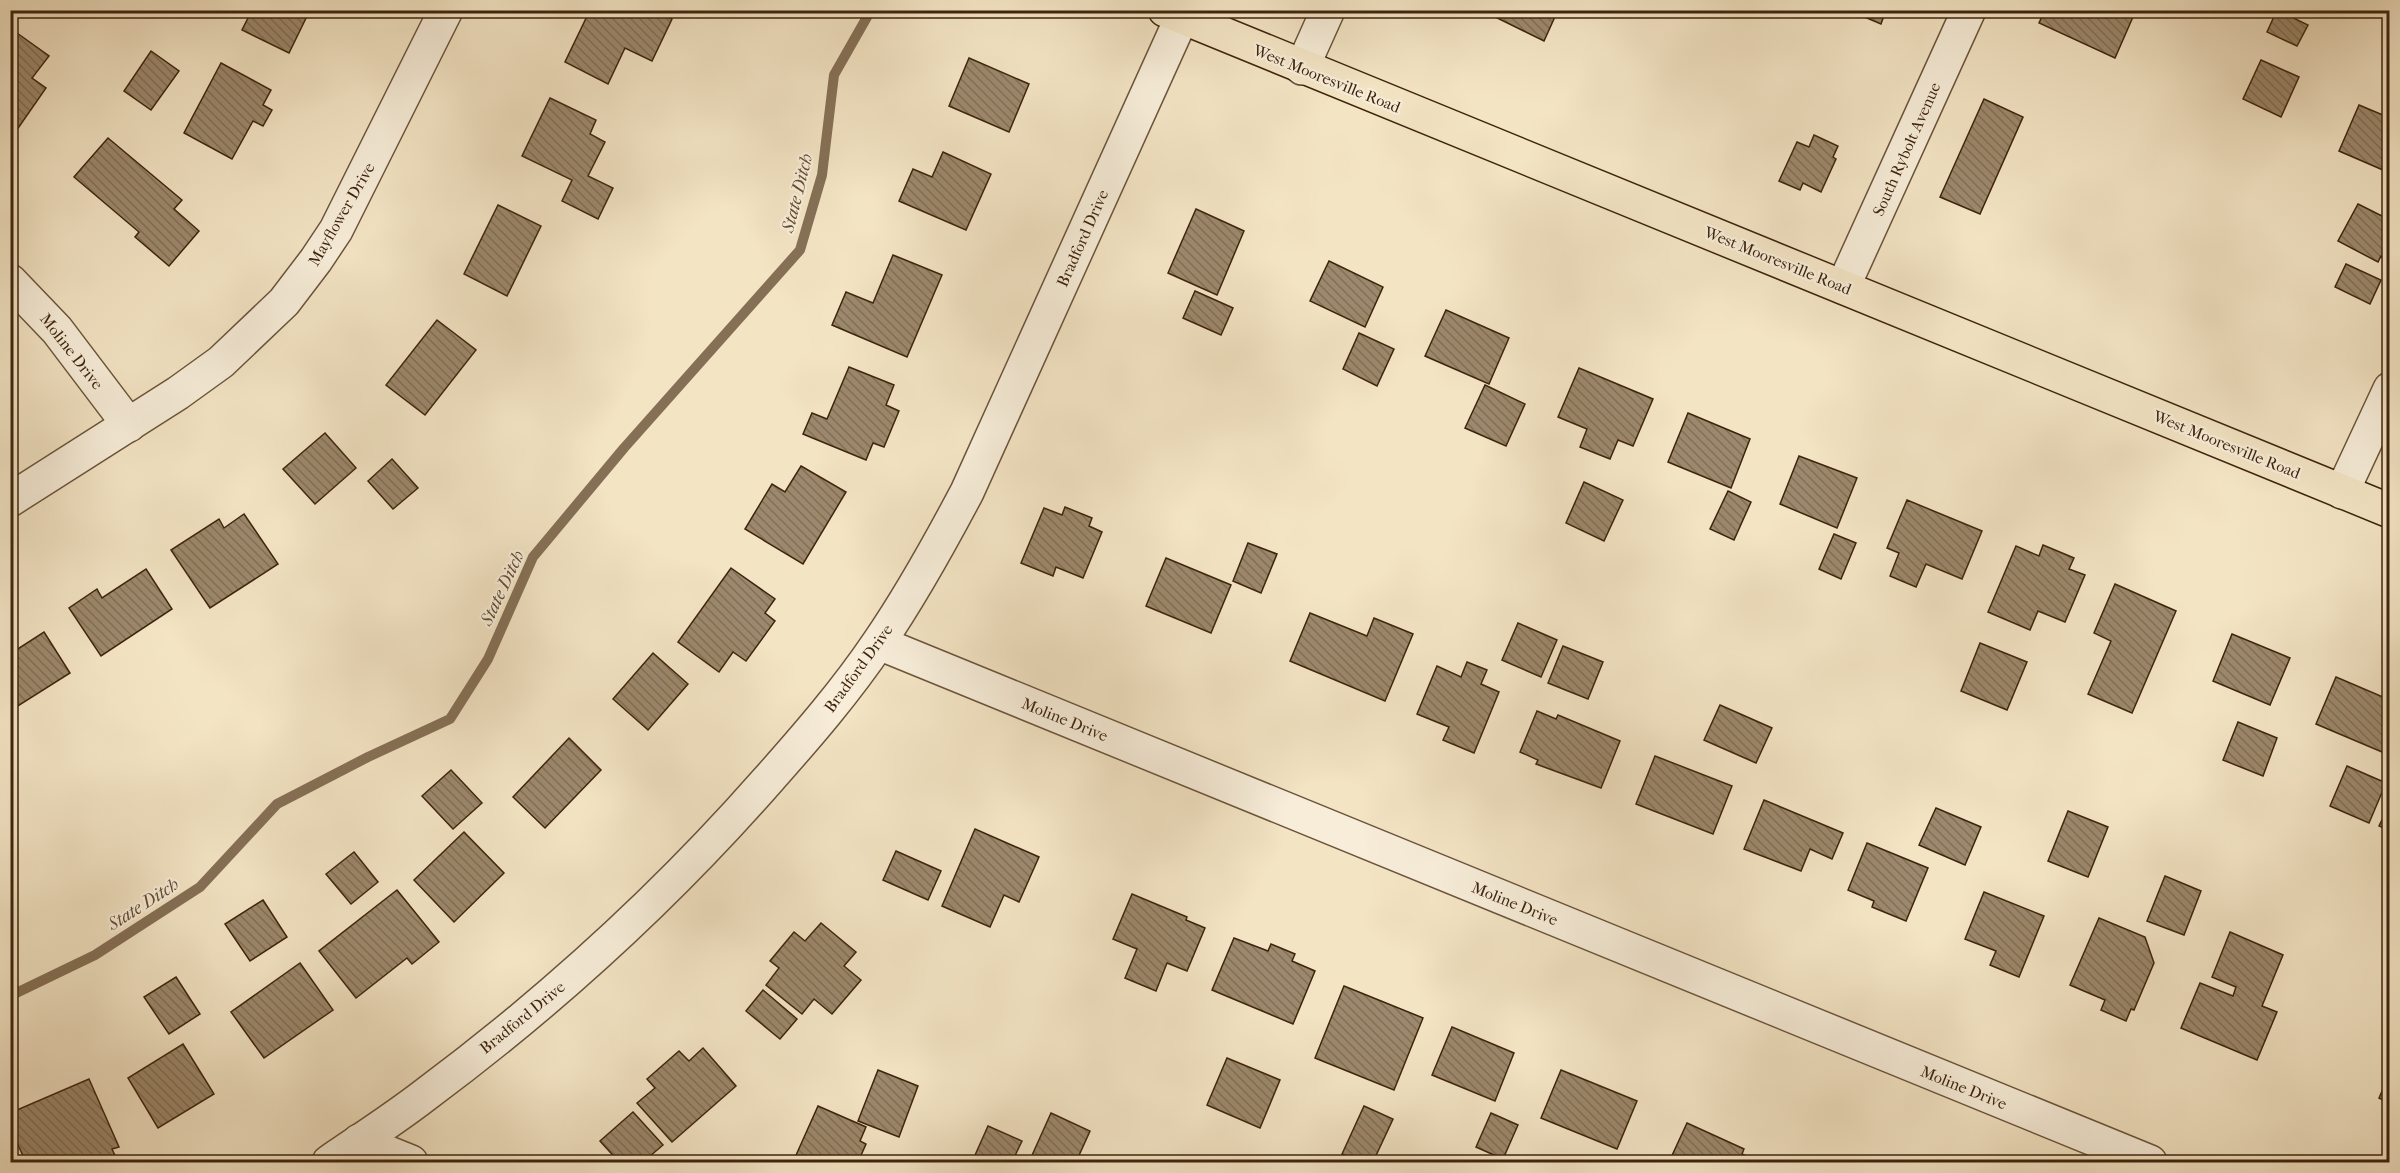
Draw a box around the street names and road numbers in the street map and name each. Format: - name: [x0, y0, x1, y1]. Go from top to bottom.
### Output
- street label: West Mooresville Road: [1249, 40, 1403, 117]
- street label: South Rybolt Avenue: [1868, 79, 1945, 219]
- street label: Mayflower Drive: [304, 159, 379, 269]
- street label: Bradford Drive: [1053, 187, 1112, 290]
- street label: West Mooresville Road: [1700, 222, 1854, 299]
- street label: Moline Drive: [36, 310, 107, 393]
- street label: West Mooresville Road: [2149, 406, 2303, 483]
- street label: Bradford Drive: [820, 621, 897, 716]
- street label: Moline Drive: [1019, 694, 1111, 745]
- street label: Moline Drive: [1469, 878, 1561, 929]
- street label: Bradford Drive: [476, 977, 569, 1058]
- street label: Moline Drive: [1918, 1062, 2010, 1113]

